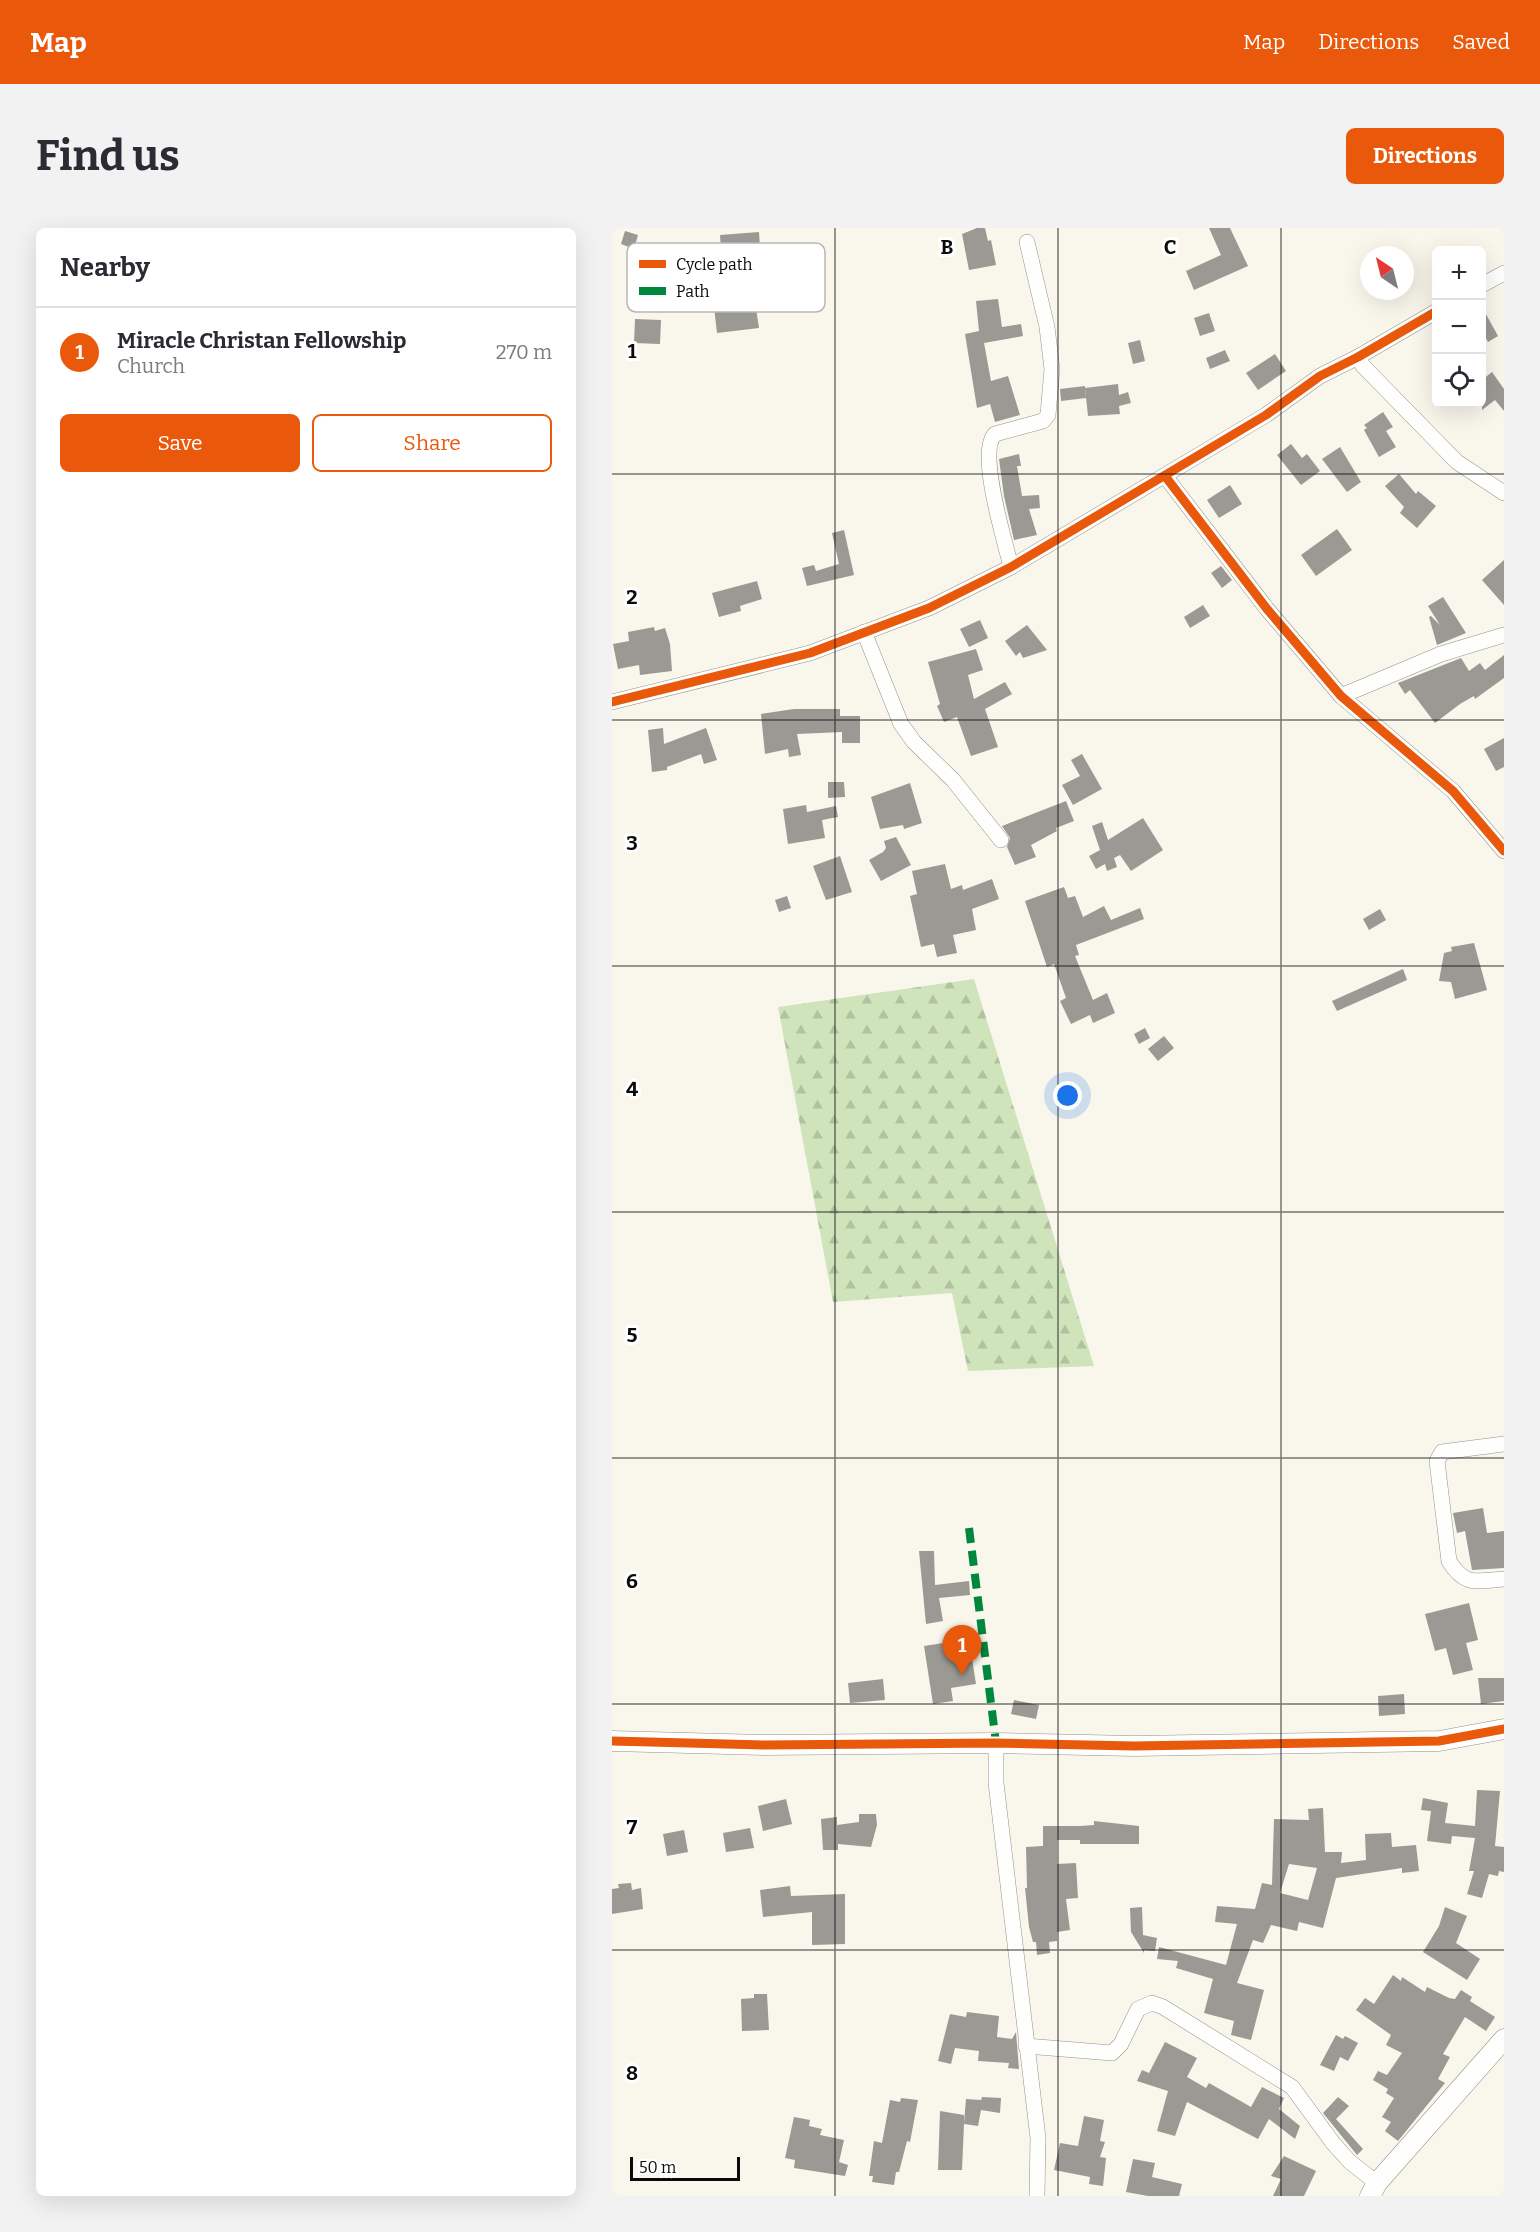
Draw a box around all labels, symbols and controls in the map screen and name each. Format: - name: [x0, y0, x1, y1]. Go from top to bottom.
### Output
- text: Map: [30, 26, 87, 59]
- text: Map: [1243, 29, 1285, 55]
- text: Directions: [1318, 29, 1419, 55]
- text: Saved: [1452, 29, 1510, 55]
- button: Directions: [1346, 128, 1504, 184]
- text: Find us: [36, 131, 180, 181]
- text: B: [941, 235, 954, 259]
- text: C: [1164, 235, 1176, 259]
- legend: [627, 243, 825, 312]
- north arrow: [1360, 246, 1414, 300]
- map controls: [1432, 246, 1486, 408]
- button: +: [1432, 246, 1486, 300]
- text: Nearby: [60, 252, 150, 283]
- text: Cycle path: [676, 255, 752, 274]
- text: Path: [676, 282, 710, 301]
- button: −: [1432, 300, 1486, 354]
- text: Miracle Christan Fellowship: [117, 327, 406, 354]
- text: 1: [628, 339, 637, 363]
- text: 1: [75, 340, 84, 364]
- text: 270 m: [496, 340, 552, 364]
- text: Church: [117, 354, 185, 378]
- button: locate: [1432, 354, 1486, 408]
- button: Save: [60, 414, 300, 472]
- button: Share: [312, 414, 552, 472]
- text: 2: [626, 585, 638, 609]
- text: 3: [626, 831, 638, 855]
- text: 4: [626, 1077, 638, 1101]
- your location: [1053, 1081, 1082, 1110]
- text: 5: [627, 1323, 638, 1347]
- text: 6: [626, 1569, 638, 1593]
- pin: 1: [942, 1626, 982, 1675]
- text: 7: [627, 1815, 638, 1839]
- text: 8: [626, 2061, 638, 2085]
- scale bar: [630, 2154, 740, 2182]
- text: 50 m: [639, 2158, 676, 2177]

